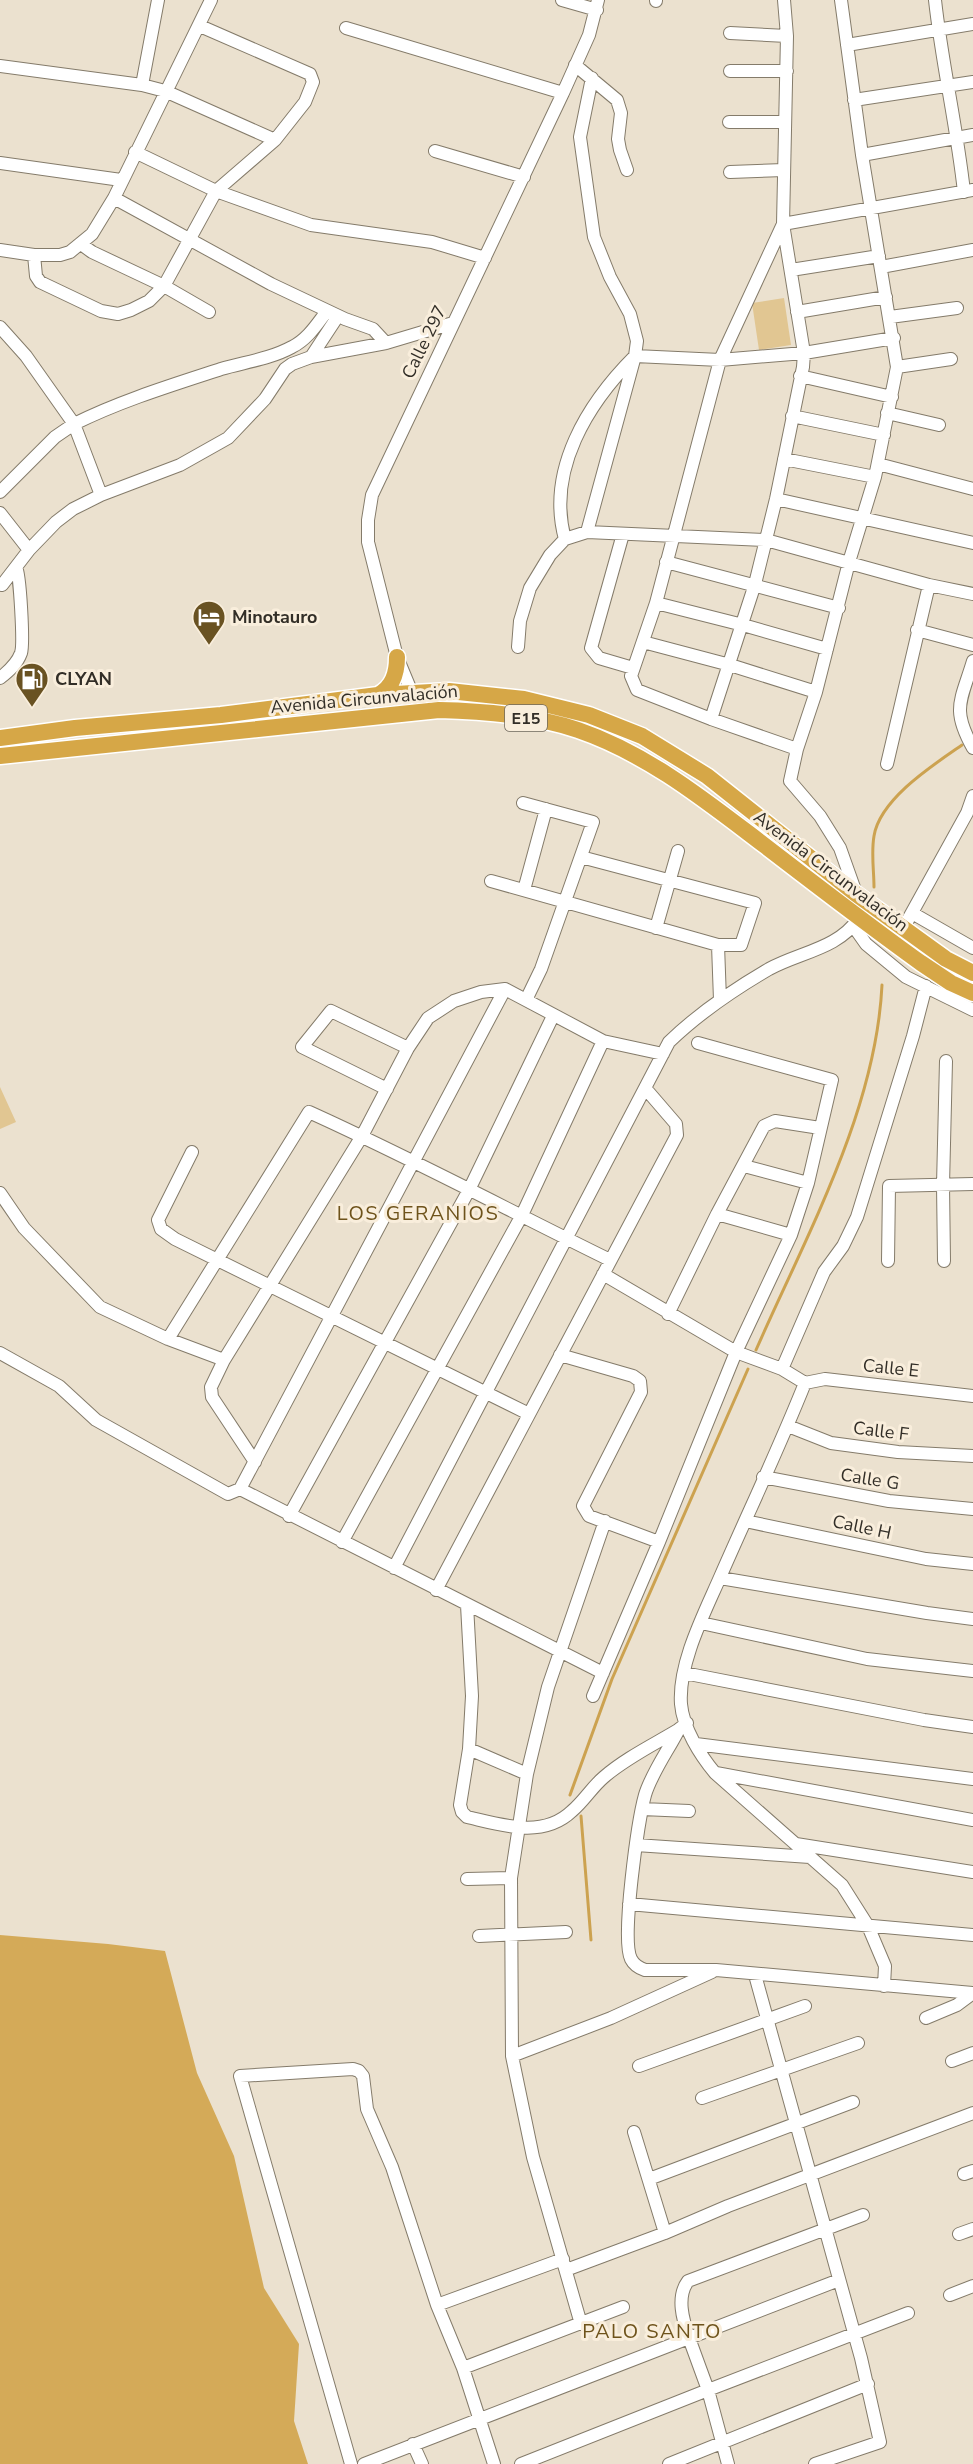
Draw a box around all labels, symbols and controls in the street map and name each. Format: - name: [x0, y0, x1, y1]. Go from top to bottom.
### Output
- street label: Calle 297: [396, 301, 452, 383]
- hotel icon: Minotauro: [191, 599, 227, 646]
- place label: Minotauro: [232, 605, 317, 629]
- fuel station icon: CLYAN: [14, 661, 50, 708]
- place label: CLYAN: [55, 667, 112, 691]
- street label: Avenida Circunvalación: [269, 679, 459, 719]
- road number: E15: [505, 705, 547, 731]
- street label: Avenida Circunvalación: [749, 805, 913, 937]
- district label: LOS GERANIOS: [337, 1200, 499, 1227]
- street label: Calle E: [862, 1353, 920, 1383]
- street label: Calle F: [852, 1416, 910, 1446]
- street label: Calle G: [839, 1463, 901, 1495]
- street label: Calle H: [830, 1509, 894, 1545]
- district label: PALO SANTO: [582, 2318, 722, 2345]

